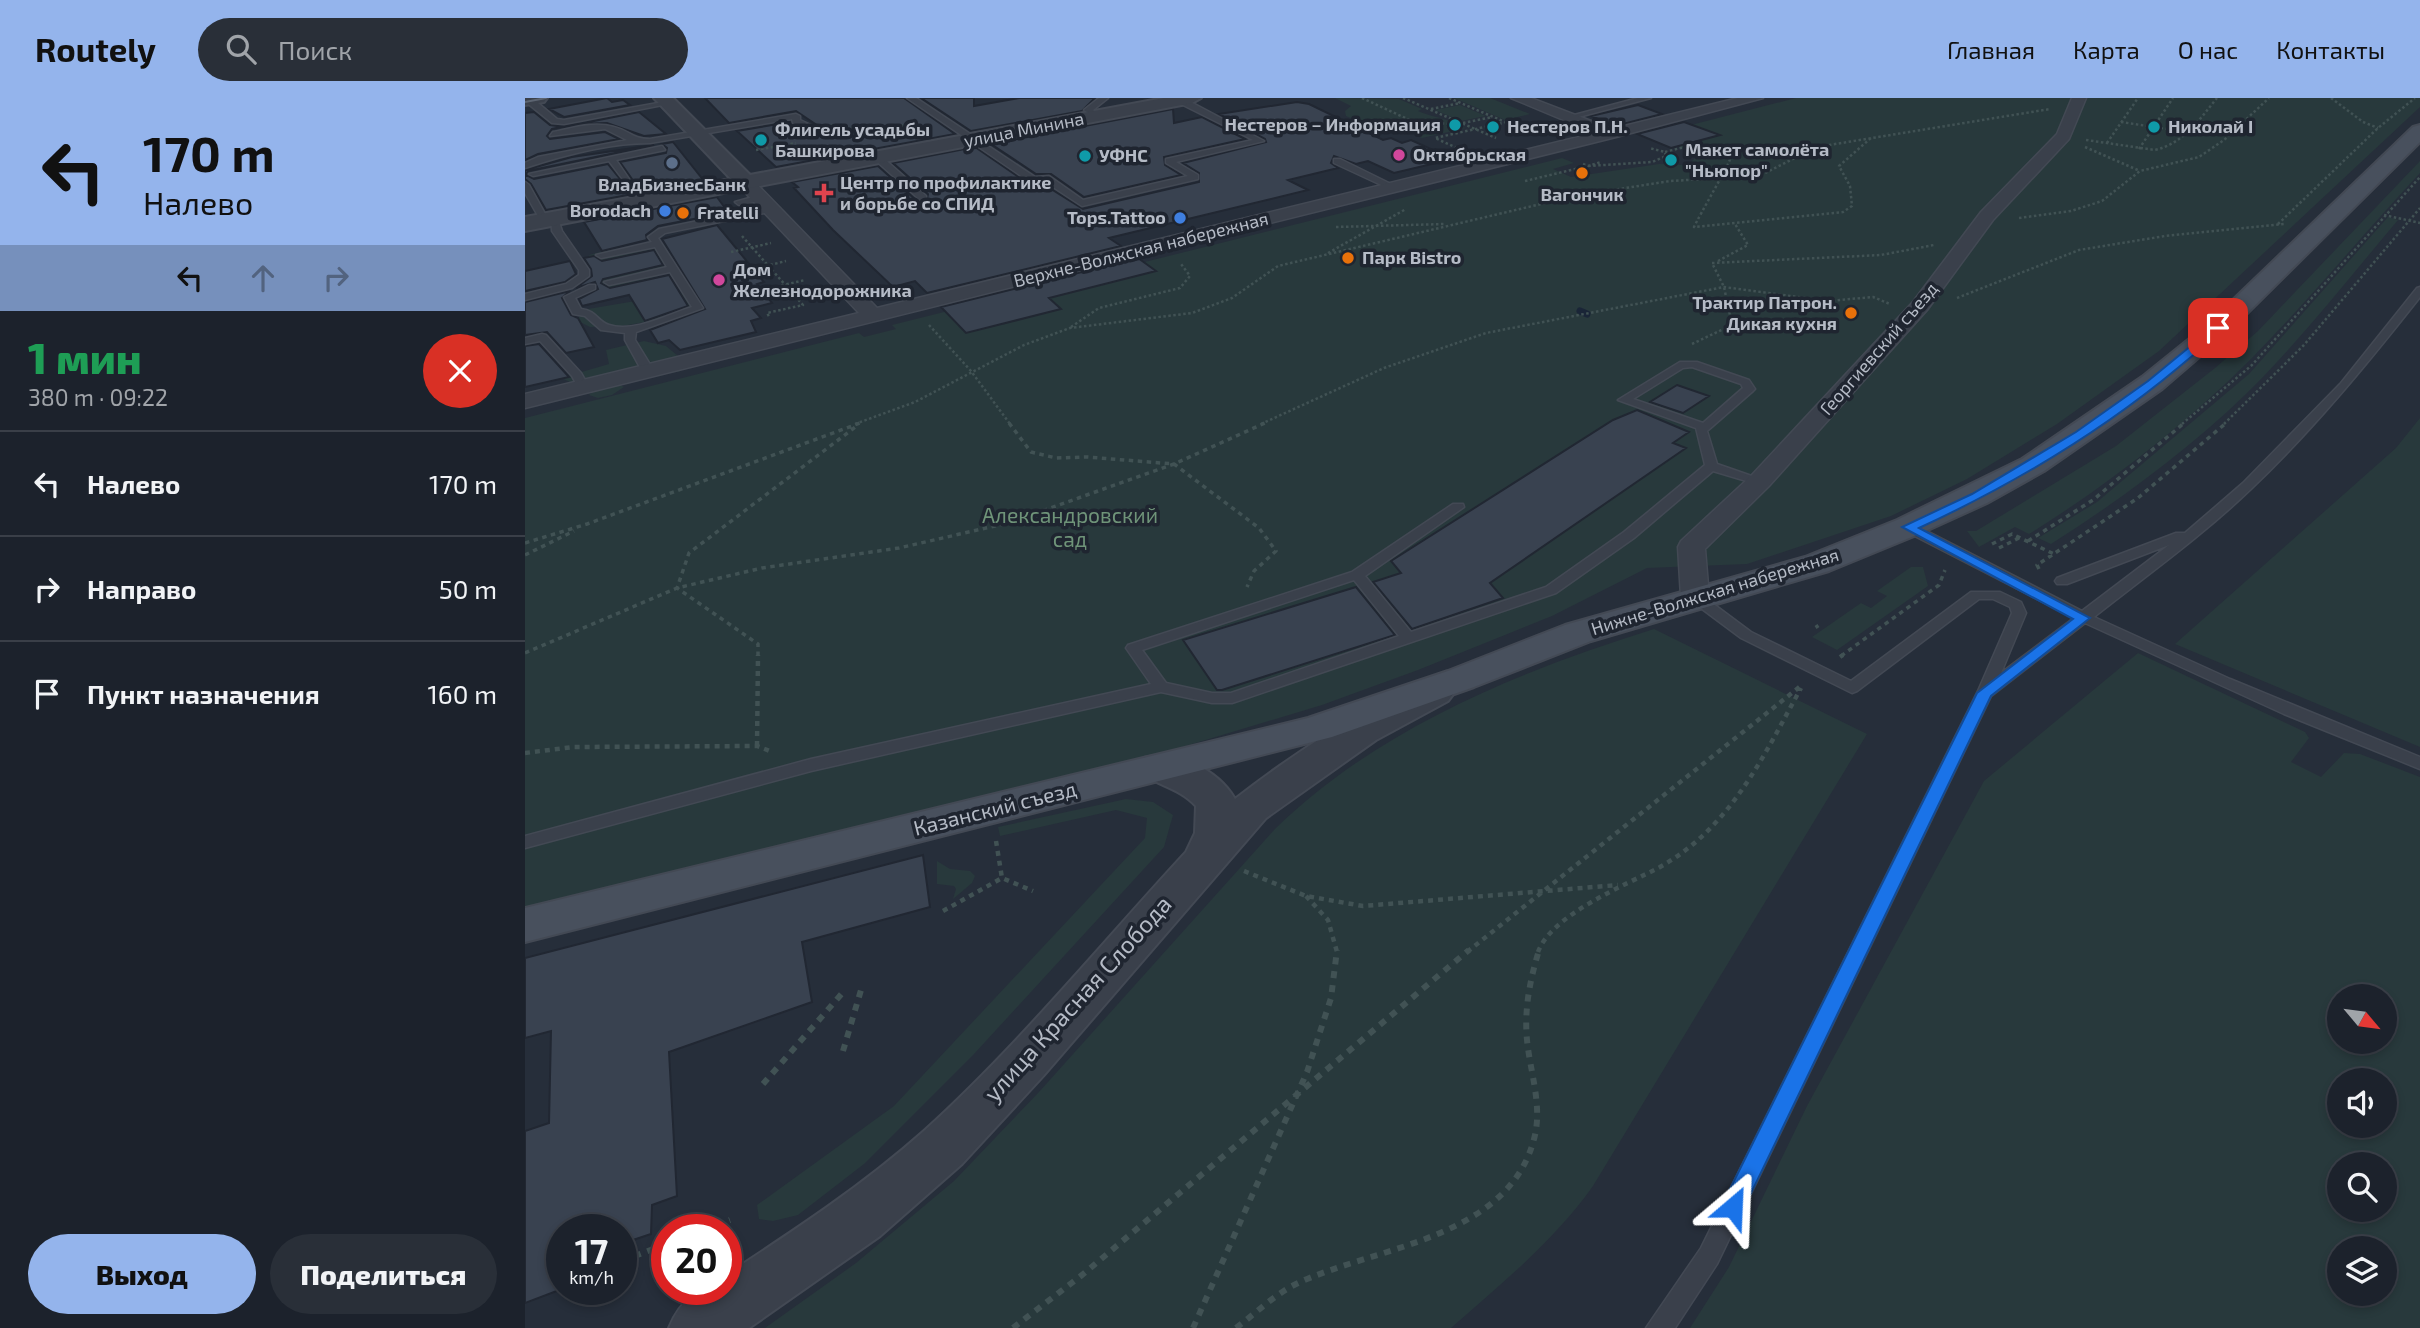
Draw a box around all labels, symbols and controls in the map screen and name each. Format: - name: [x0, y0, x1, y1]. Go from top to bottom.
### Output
- search box: [198, 18, 688, 81]
- text: Routely: [35, 29, 156, 69]
- icon: search: [222, 30, 260, 68]
- text: Поиск: [278, 34, 352, 65]
- text: Главная: [1947, 35, 2035, 64]
- text: Карта: [2073, 35, 2140, 64]
- text: О нас: [2178, 35, 2238, 64]
- text: Контакты: [2276, 35, 2385, 64]
- street label: улица Минина: [962, 107, 1086, 151]
- place label: Нестеров – Информация: [1225, 113, 1441, 135]
- place label: Нестеров П.Н.: [1507, 115, 1628, 137]
- place label: Николай I: [2168, 115, 2253, 137]
- marker: Нестеров – Информация: [1447, 117, 1463, 133]
- place label: Флигель усадьбы Башкирова: [775, 118, 930, 161]
- marker: Нестеров П.Н.: [1485, 119, 1501, 135]
- marker: Николай I: [2146, 119, 2162, 135]
- text: 170 m: [143, 123, 275, 182]
- icon: left: [28, 126, 119, 217]
- marker: Флигель усадьбы Башкирова: [753, 132, 769, 148]
- place label: Макет самолёта "Ньюпор": [1685, 138, 1829, 181]
- place label: Октябрьская: [1413, 143, 1526, 165]
- place label: УФНС: [1099, 144, 1148, 166]
- marker: Октябрьская: [1391, 147, 1407, 163]
- marker: УФНС: [1077, 148, 1093, 164]
- marker: Макет самолёта "Ньюпор": [1663, 152, 1679, 168]
- marker: ВладБизнесБанк: [664, 155, 680, 171]
- marker: Вагончик: [1574, 165, 1590, 181]
- place label: Центр по профилактике и борьбе со СПИД: [840, 171, 1052, 214]
- place label: ВладБизнесБанк: [598, 173, 746, 195]
- text: Налево: [143, 183, 253, 221]
- marker: Центр по профилактике и борьбе со СПИД: [814, 183, 834, 203]
- place label: Вагончик: [1540, 183, 1624, 205]
- place label: Borodach: [570, 199, 651, 221]
- place label: Fratelli: [697, 201, 759, 223]
- marker: Borodach: [657, 203, 673, 219]
- marker: Fratelli: [675, 205, 691, 221]
- place label: Tops.Tattoo: [1067, 206, 1166, 228]
- street label: Верхне-Волжская набережная: [1011, 207, 1270, 291]
- marker: Tops.Tattoo: [1172, 210, 1188, 226]
- place label: Парк Bistro: [1362, 246, 1461, 268]
- marker: Парк Bistro: [1340, 250, 1356, 266]
- place label: Дом Железнодорожника: [733, 258, 912, 301]
- icon: left: [171, 259, 209, 297]
- icon: ahead: [244, 259, 282, 297]
- icon: right: [317, 259, 355, 297]
- marker: Дом Железнодорожника: [711, 272, 727, 288]
- street label: Георгиевский съезд: [1815, 278, 1942, 419]
- place label: Трактир Патрон. Дикая кухня: [1692, 291, 1837, 334]
- pin: [2188, 298, 2248, 358]
- marker: Трактир Патрон. Дикая кухня: [1843, 305, 1859, 321]
- icon: arrive: [2199, 309, 2237, 347]
- text: 1 мин: [28, 332, 142, 382]
- button: close: [423, 334, 497, 408]
- text: 380 m · 09:22: [28, 383, 168, 411]
- icon: left: [28, 465, 66, 503]
- text: Налево: [87, 468, 180, 499]
- text: 170 m: [429, 468, 497, 499]
- park label: Александровский сад: [982, 502, 1158, 551]
- street label: Нижне-Волжская набережная: [1588, 543, 1841, 639]
- icon: right: [28, 570, 66, 608]
- text: Направо: [87, 573, 196, 604]
- text: 50 m: [439, 573, 497, 604]
- icon: arrive: [28, 675, 66, 713]
- text: Пункт назначения: [87, 678, 320, 709]
- text: 160 m: [428, 678, 497, 709]
- street label: Казанский съезд: [911, 775, 1079, 840]
- street label: улица Красная Слобода: [977, 889, 1178, 1108]
- north arrow: [2327, 984, 2397, 1054]
- map controls: [2327, 984, 2397, 1306]
- button: sound: [2327, 1068, 2397, 1138]
- button: search: [2327, 1152, 2397, 1222]
- position arrow: [1696, 1170, 1770, 1244]
- speed limit sign: 20: [651, 1214, 742, 1305]
- text: 17: [575, 1229, 608, 1271]
- button: Выход: [28, 1234, 256, 1314]
- button: Поделиться: [270, 1234, 497, 1314]
- button: layers: [2327, 1236, 2397, 1306]
- text: km/h: [569, 1266, 614, 1288]

